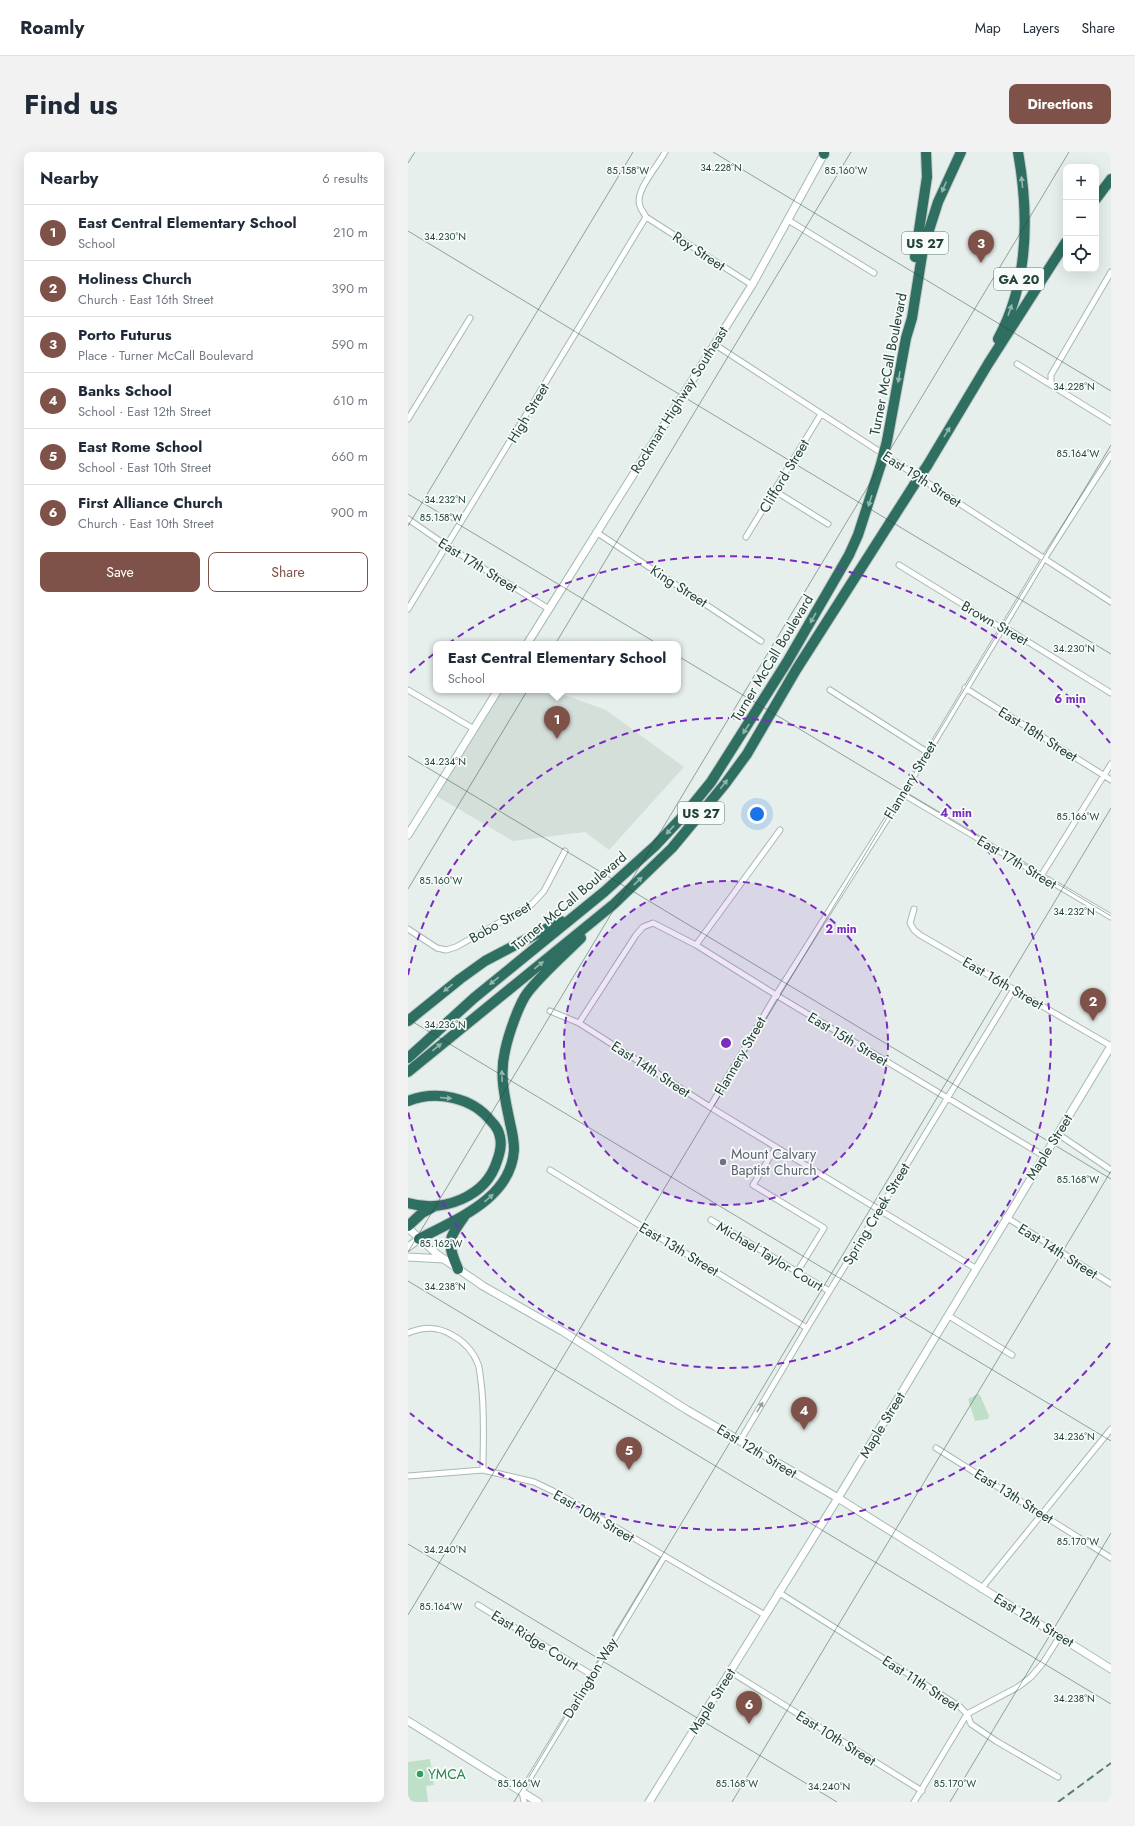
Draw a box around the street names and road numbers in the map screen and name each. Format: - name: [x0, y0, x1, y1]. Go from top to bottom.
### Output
- street label: Roy Street: [669, 227, 730, 276]
- road number: US 27: [902, 232, 948, 254]
- road number: GA 20: [994, 268, 1044, 290]
- street label: Turner McCall Boulevard: [864, 291, 912, 437]
- street label: Rockmart Highway Southeast: [625, 322, 733, 477]
- street label: High Street: [502, 379, 554, 447]
- street label: Clifford Street: [754, 435, 814, 517]
- street label: East 19th Street: [879, 446, 966, 512]
- street label: East 17th Street: [435, 533, 522, 598]
- street label: King Street: [647, 560, 712, 612]
- street label: Turner McCall Boulevard: [726, 591, 818, 725]
- street label: Brown Street: [958, 596, 1033, 651]
- street label: East 18th Street: [995, 702, 1082, 767]
- street label: Flannery Street: [879, 737, 942, 823]
- road number: US 27: [678, 802, 724, 824]
- street label: East 17th Street: [973, 830, 1061, 894]
- street label: Turner McCall Boulevard: [507, 847, 631, 955]
- street label: Bobo Street: [465, 896, 535, 948]
- street label: East 16th Street: [959, 952, 1048, 1015]
- street label: East 15th Street: [804, 1007, 892, 1071]
- street label: Flannery Street: [709, 1012, 771, 1099]
- street label: East 14th Street: [608, 1036, 695, 1102]
- street label: Maple Street: [1021, 1110, 1077, 1184]
- street label: Spring Creek Street: [838, 1159, 915, 1269]
- street label: Michael Taylor Court: [713, 1216, 828, 1296]
- street label: East 13th Street: [635, 1217, 723, 1281]
- street label: East 14th Street: [1014, 1219, 1102, 1284]
- street label: Maple Street: [854, 1388, 910, 1462]
- street label: East 12th Street: [713, 1419, 801, 1483]
- street label: East 13th Street: [971, 1464, 1058, 1529]
- street label: East 10th Street: [550, 1485, 639, 1548]
- street label: East 12th Street: [990, 1588, 1078, 1652]
- street label: East Ridge Court: [488, 1605, 583, 1675]
- street label: Darlington Way: [558, 1633, 622, 1722]
- street label: East 11th Street: [878, 1650, 964, 1716]
- street label: Maple Street: [684, 1664, 740, 1738]
- street label: East 10th Street: [792, 1705, 880, 1771]

